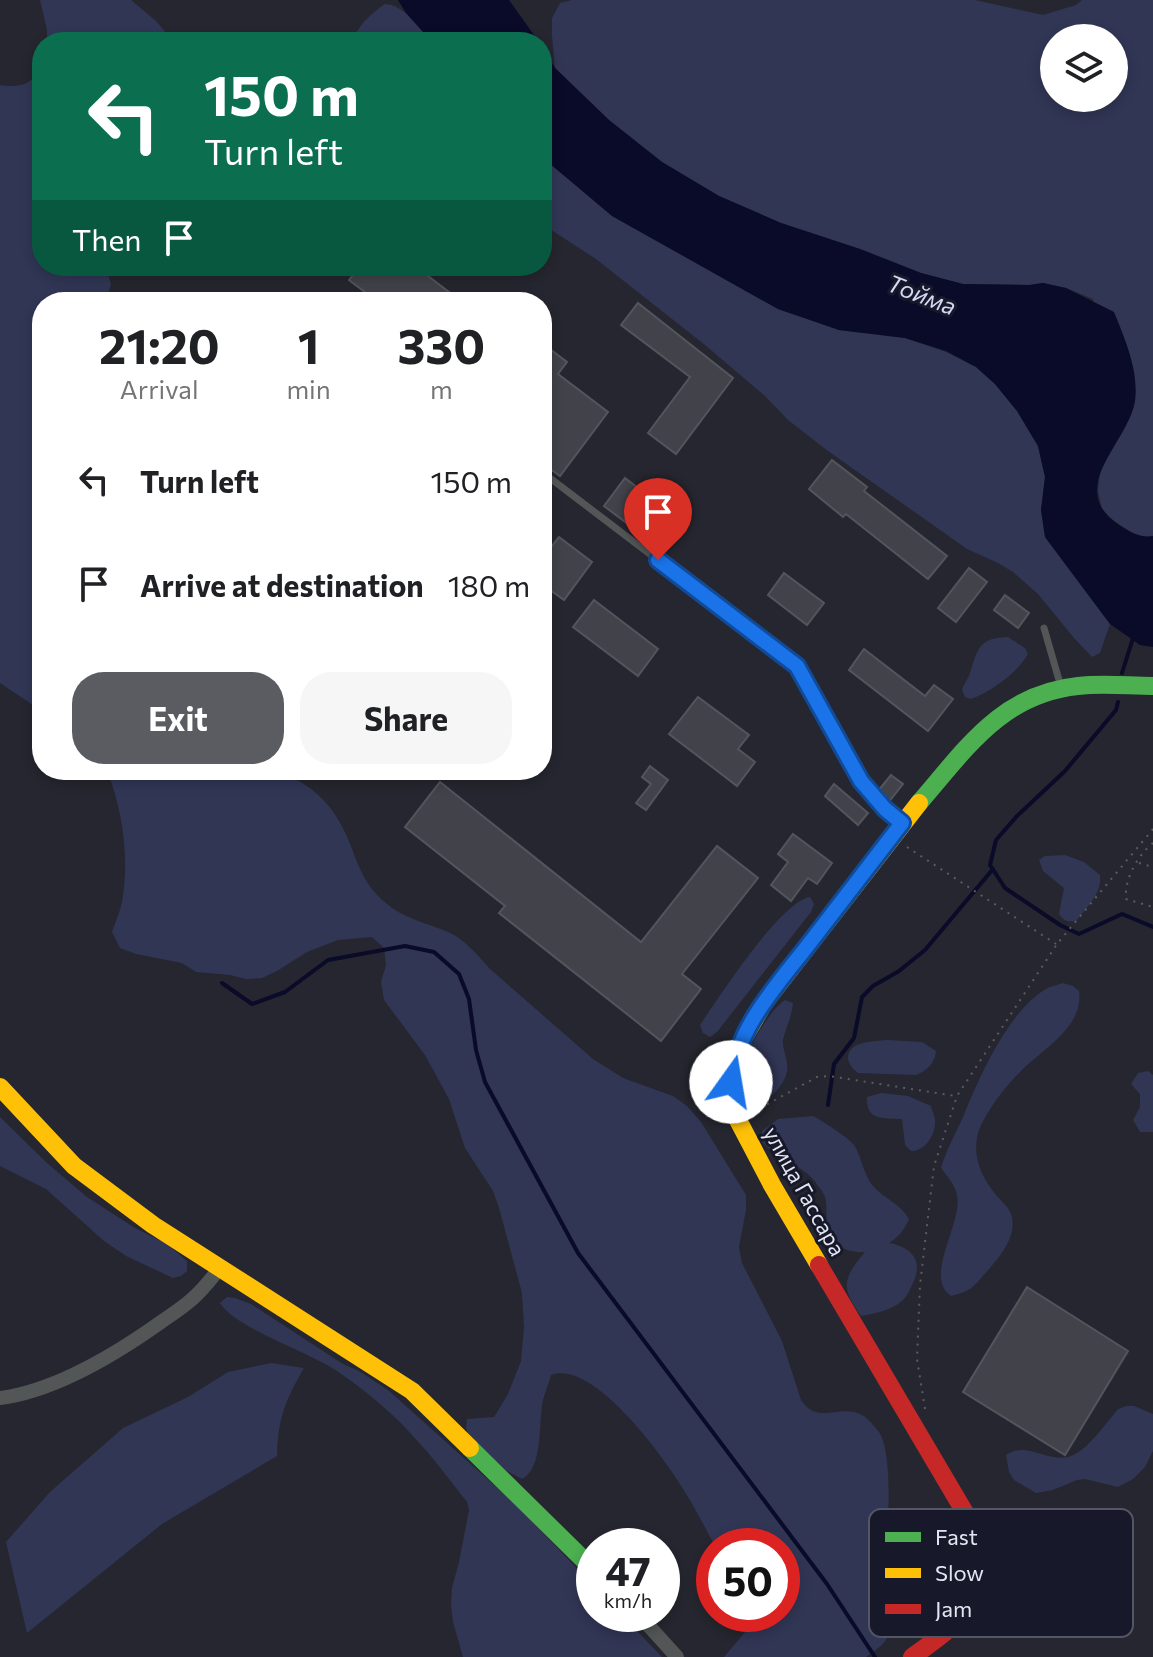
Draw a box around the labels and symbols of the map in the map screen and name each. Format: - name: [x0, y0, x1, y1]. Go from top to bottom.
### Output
- water label: Тойма: [884, 268, 960, 320]
- pin: [624, 478, 692, 560]
- position arrow: [689, 1040, 773, 1124]
- street label: улица Гассара: [758, 1122, 852, 1260]
- legend: [869, 1509, 1133, 1637]
- text: Fast: [935, 1523, 978, 1550]
- speed limit sign: 50: [696, 1528, 800, 1632]
- text: Slow: [935, 1559, 984, 1586]
- text: Jam: [935, 1595, 972, 1622]

